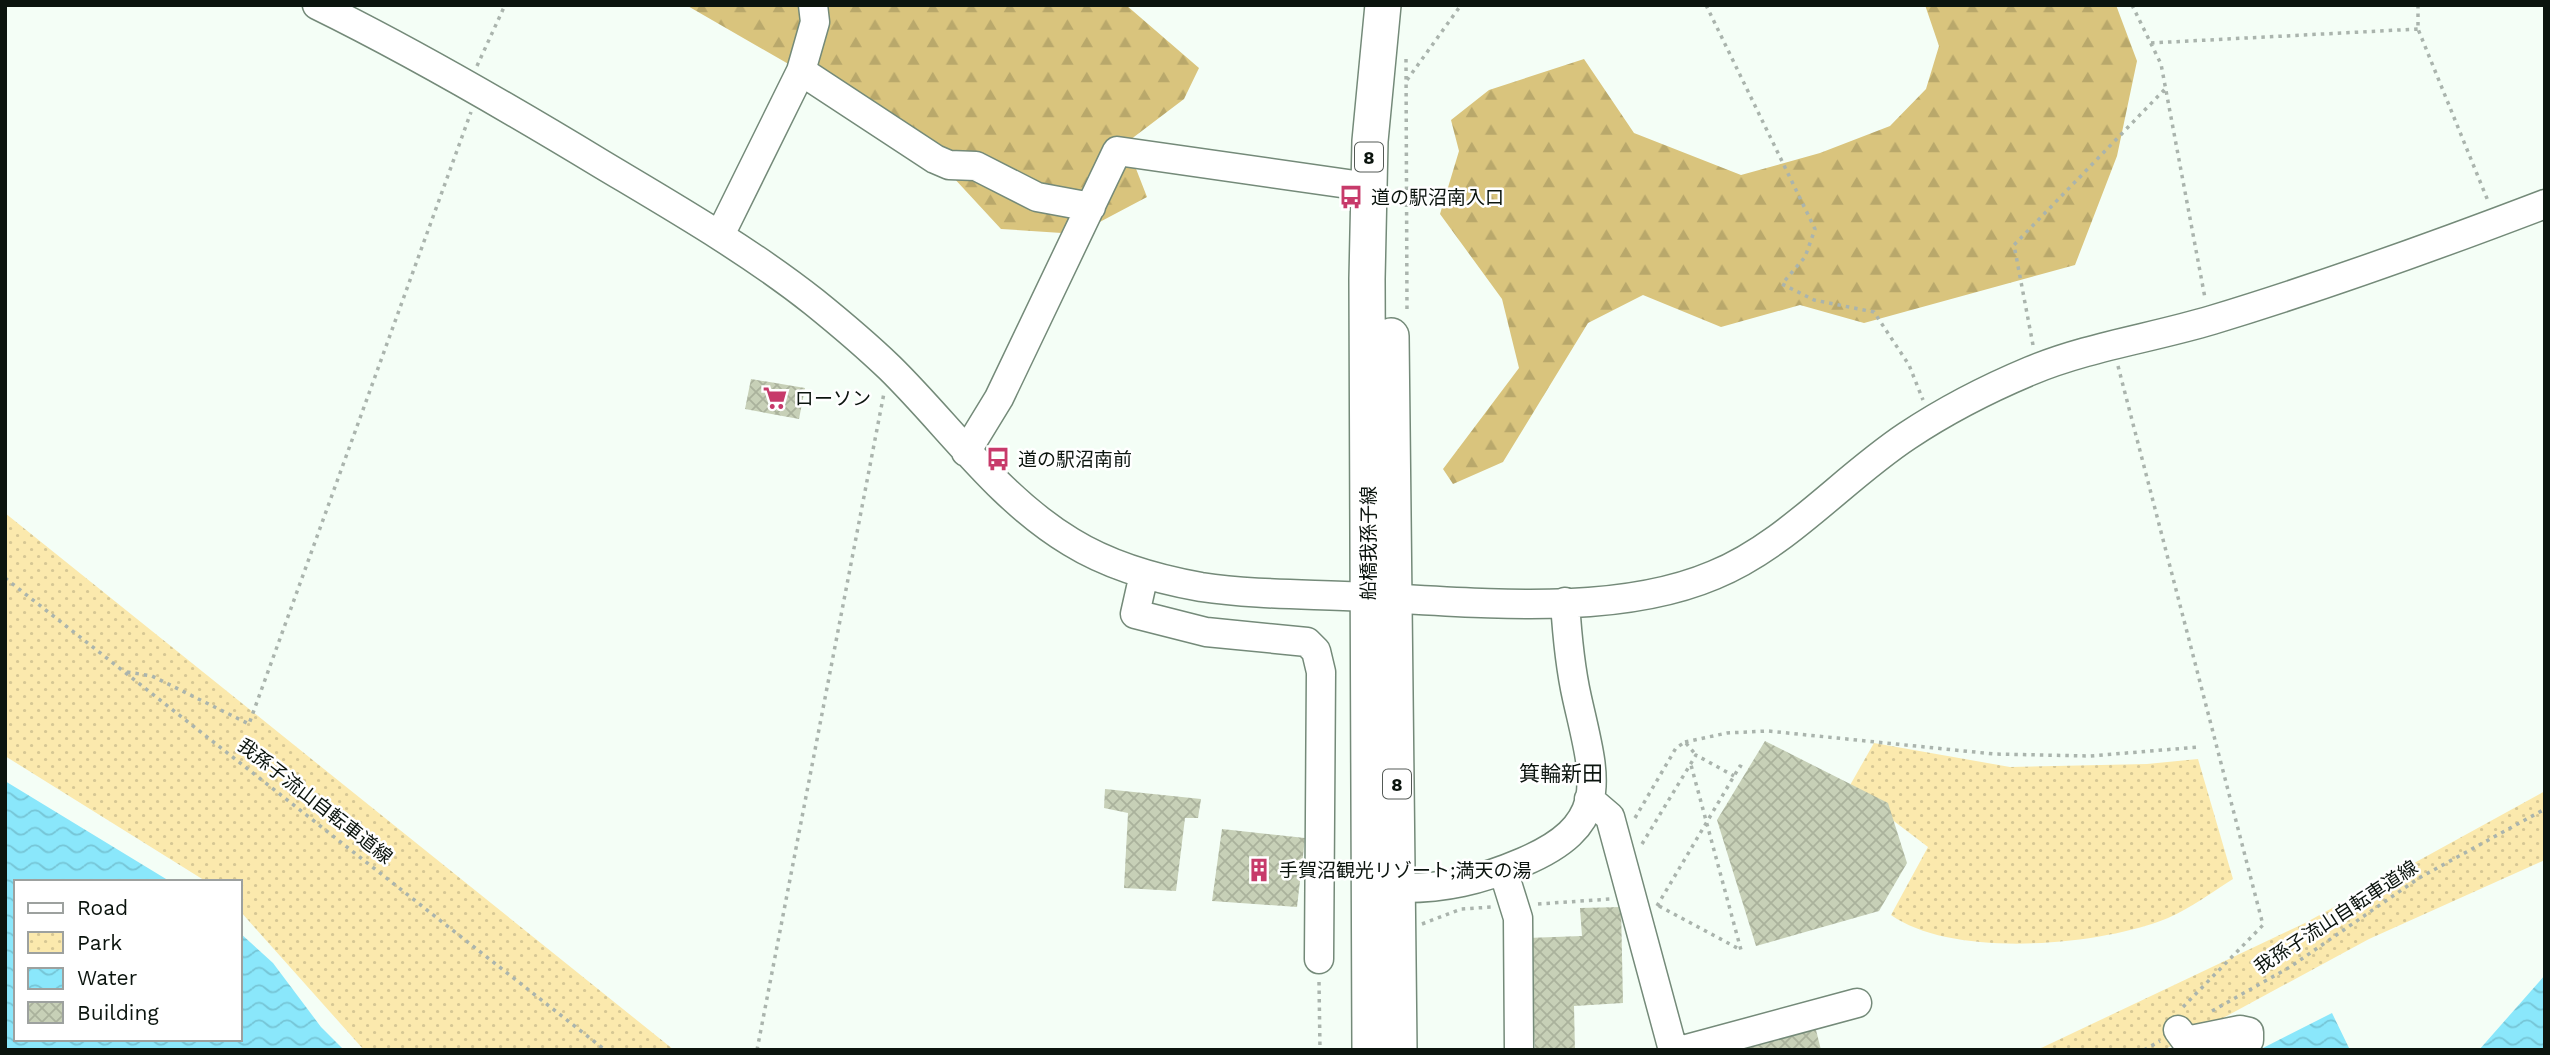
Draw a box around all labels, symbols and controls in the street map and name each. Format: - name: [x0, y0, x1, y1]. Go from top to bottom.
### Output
- road number: 8: [1355, 142, 1383, 172]
- bus stop icon: 道の駅沼南入口: [1337, 183, 1365, 211]
- place label: 道の駅沼南入口: [1371, 186, 1504, 209]
- supermarket icon: ローソン: [761, 384, 789, 412]
- place label: ローソン: [795, 387, 871, 410]
- bus stop icon: 道の駅沼南前: [984, 445, 1012, 473]
- place label: 道の駅沼南前: [1018, 448, 1132, 471]
- street label: 船橋我孫子線: [1357, 486, 1380, 600]
- street label: 我孫子流山自転車道線: [233, 733, 397, 869]
- district label: 箕輪新田: [1519, 761, 1603, 786]
- road number: 8: [1383, 770, 1411, 798]
- building icon: 手賀沼観光リゾート;満天の湯: [1245, 856, 1273, 884]
- street label: 我孫子流山自転車道線: [2250, 856, 2422, 978]
- place label: 手賀沼観光リゾート;満天の湯: [1279, 859, 1532, 882]
- legend: [14, 880, 242, 1041]
- text: Road: [77, 895, 128, 920]
- text: Park: [77, 930, 122, 955]
- text: Water: [77, 965, 138, 990]
- text: Building: [77, 1000, 159, 1025]

